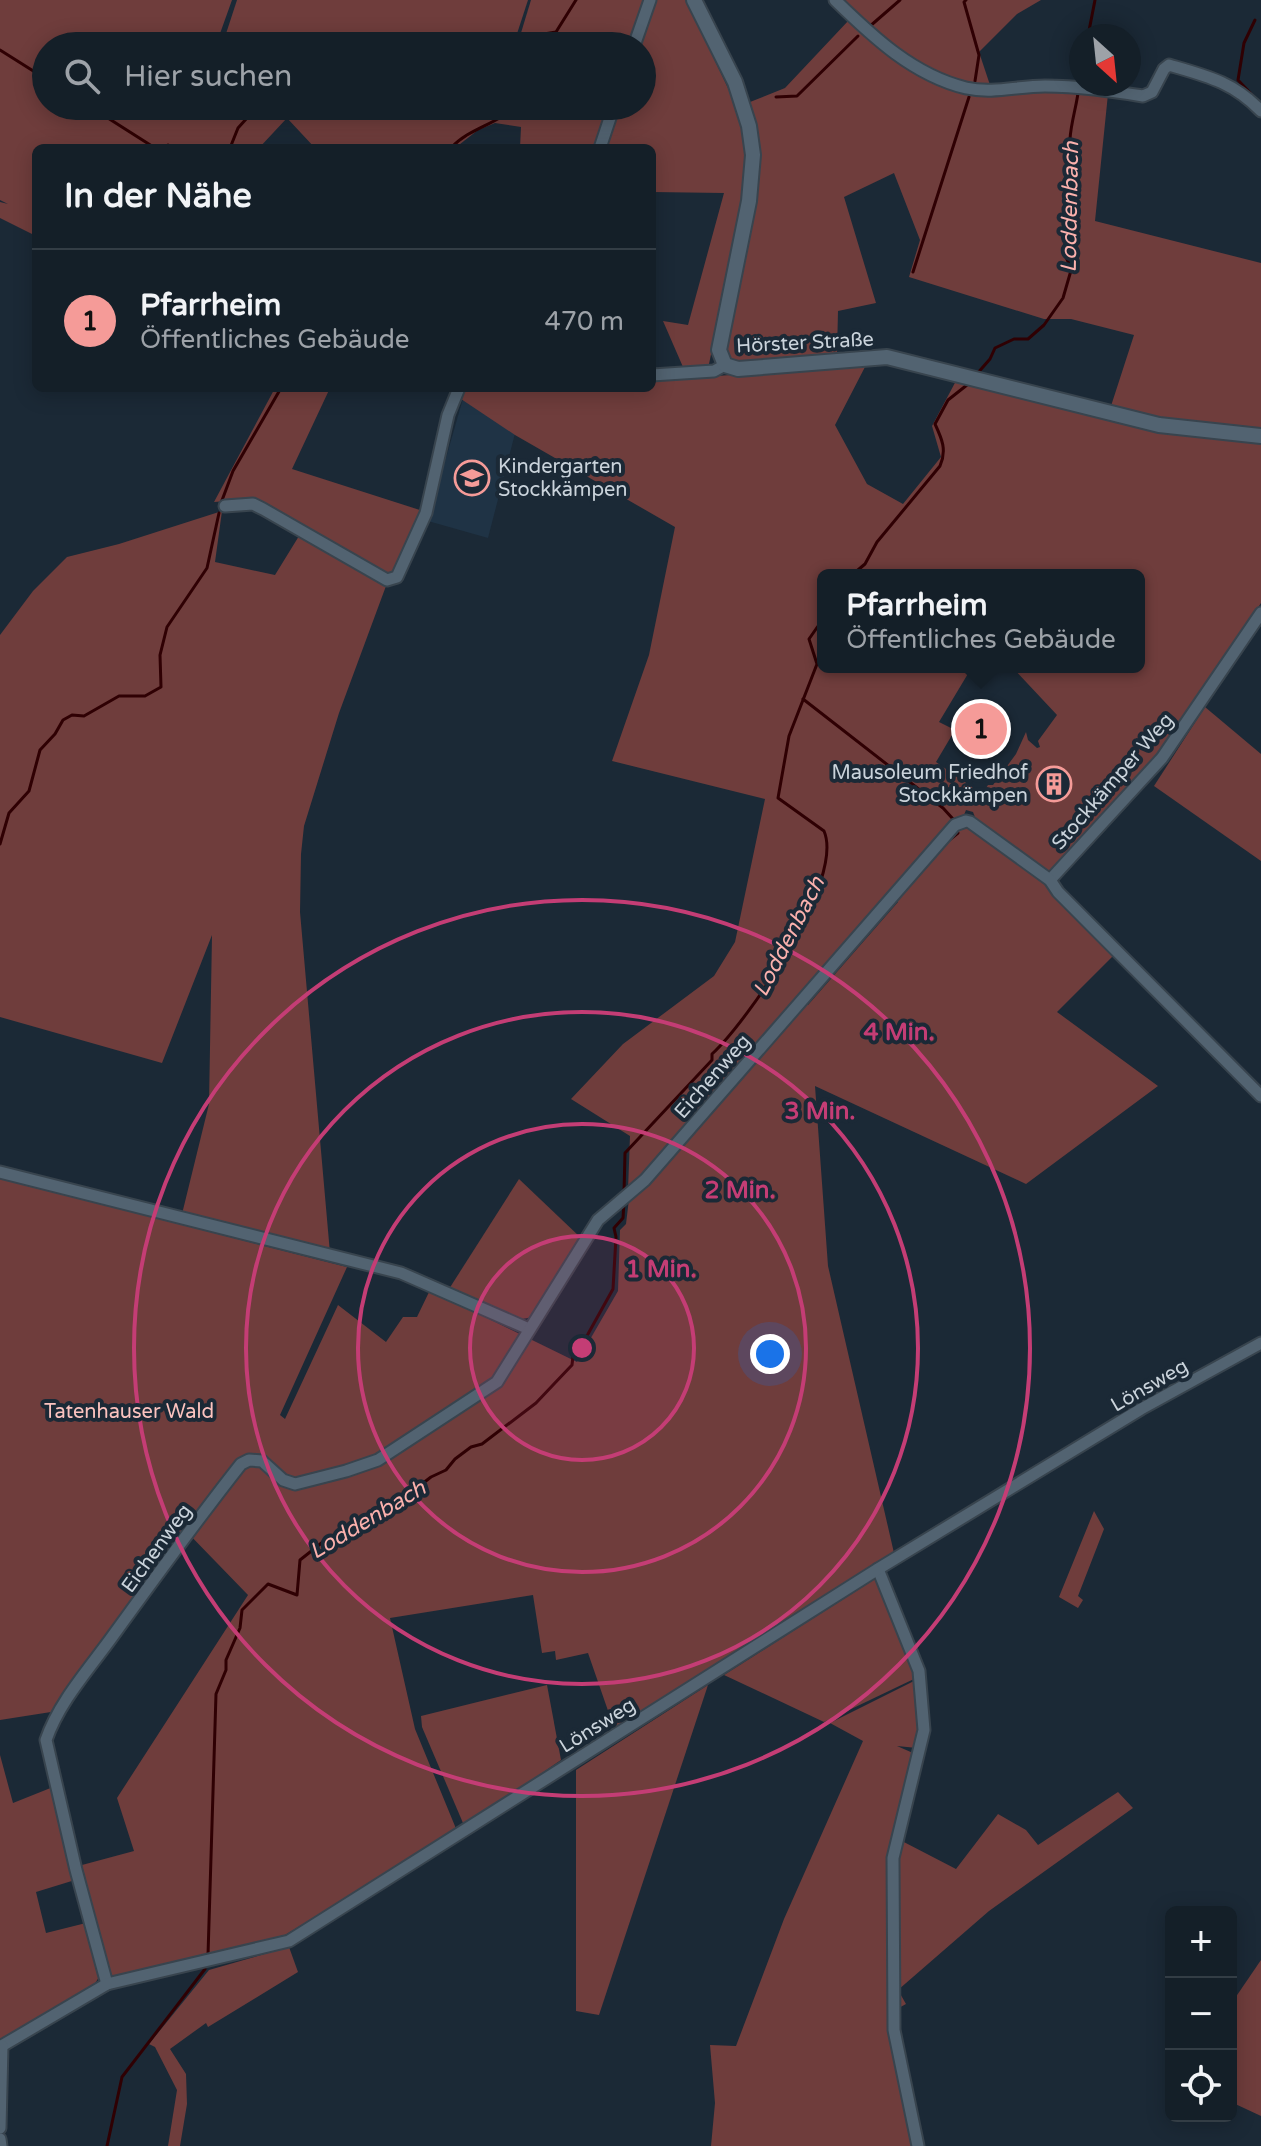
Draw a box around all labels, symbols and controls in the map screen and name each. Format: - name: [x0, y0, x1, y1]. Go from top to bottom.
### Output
- north arrow: [1069, 24, 1141, 96]
- search box: [32, 32, 656, 120]
- icon: search: [60, 54, 104, 98]
- text: Hier suchen: [124, 58, 292, 95]
- water label: Loddenbach: [1056, 141, 1084, 273]
- text: In der Nähe: [64, 176, 252, 217]
- text: Pfarrheim: [140, 287, 281, 324]
- text: 1: [82, 306, 98, 337]
- text: 470 m: [544, 306, 624, 337]
- text: Öffentliches Gebäude: [140, 324, 410, 355]
- street label: Hörster Straße: [736, 327, 874, 359]
- place label: Kindergarten Stockkämpen: [498, 455, 628, 502]
- school or university icon: Kindergarten Stockkämpen: [453, 459, 491, 497]
- popup: [817, 569, 1145, 673]
- text: Pfarrheim: [846, 587, 987, 624]
- text: Öffentliches Gebäude: [846, 624, 1116, 655]
- pin: 1: [955, 699, 1007, 759]
- street label: Stockkämper Weg: [1047, 708, 1179, 855]
- place label: Mausoleum Friedhof Stockkämpen: [831, 761, 1028, 808]
- building icon: Mausoleum Friedhof Stockkämpen: [1035, 765, 1073, 803]
- water label: Loddenbach: [748, 872, 830, 1001]
- text: 4 Min.: [863, 1018, 935, 1047]
- street label: Eichenweg: [670, 1030, 756, 1124]
- text: 3 Min.: [784, 1097, 856, 1126]
- text: 2 Min.: [704, 1176, 776, 1205]
- text: 1 Min.: [625, 1255, 697, 1284]
- centre of rings: [568, 1334, 596, 1362]
- your location: [750, 1334, 790, 1374]
- street label: Lönsweg: [1107, 1354, 1192, 1418]
- park label: Tatenhauser Wald: [44, 1400, 214, 1424]
- water label: Loddenbach: [305, 1475, 431, 1565]
- street label: Eichenweg: [117, 1500, 197, 1598]
- street label: Lönsweg: [555, 1693, 640, 1759]
- map controls: [1165, 1906, 1237, 2122]
- button: +: [1165, 1906, 1237, 1978]
- button: −: [1165, 1978, 1237, 2050]
- button: locate: [1165, 2050, 1237, 2122]

